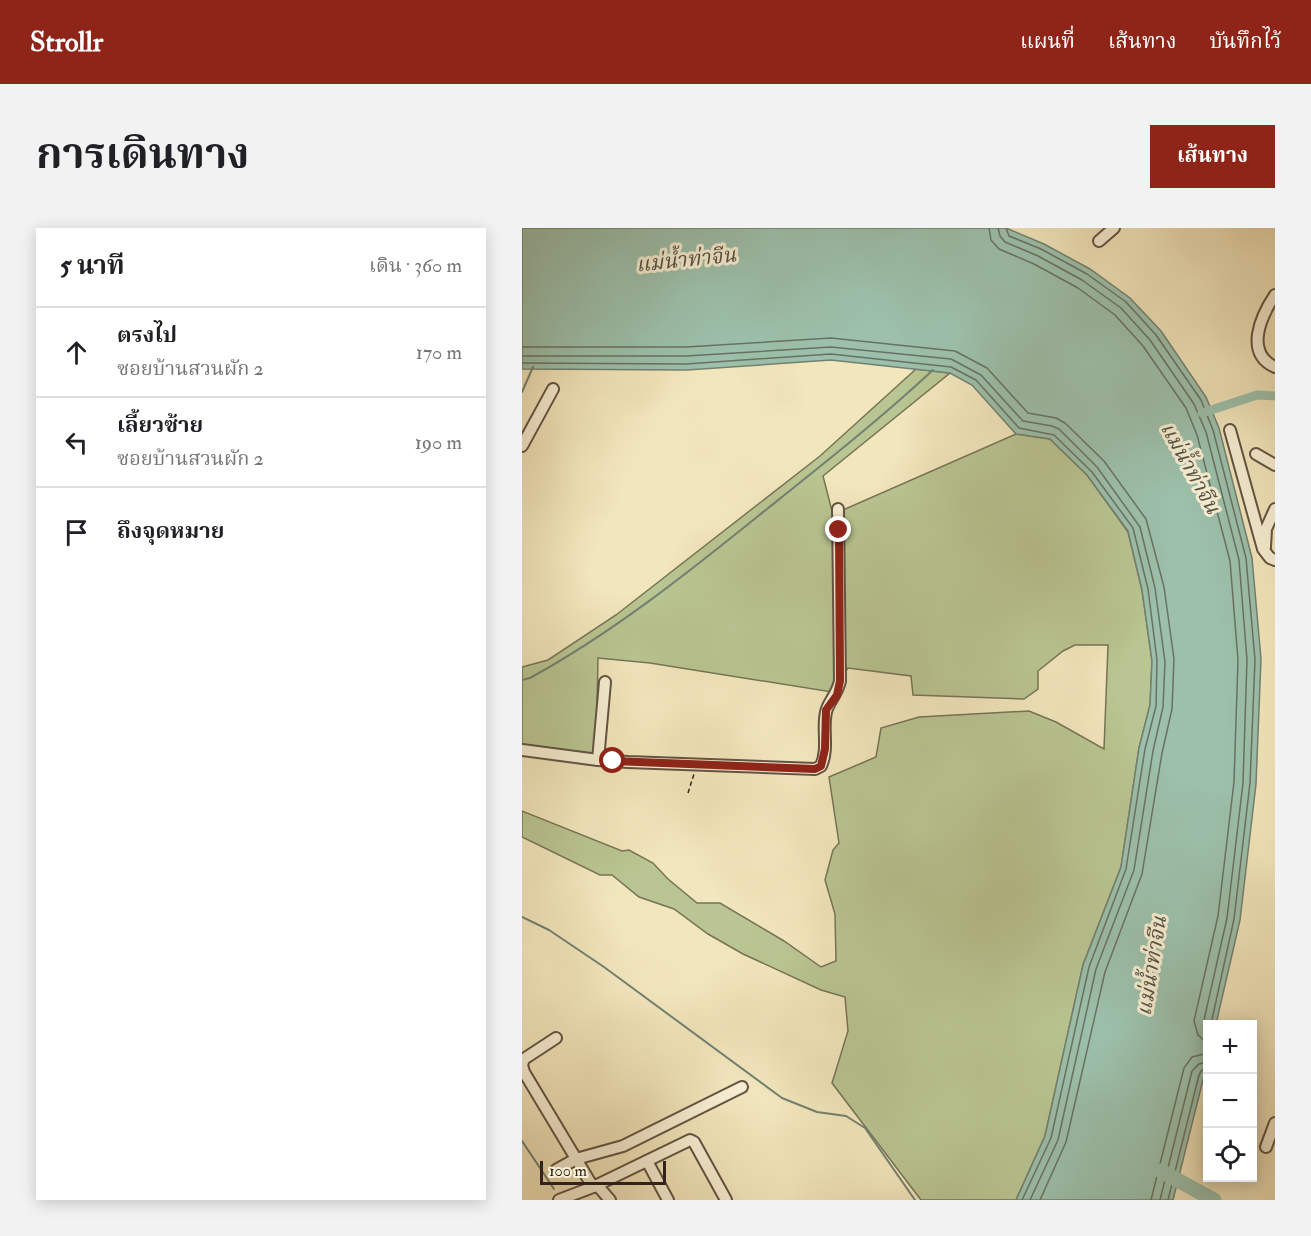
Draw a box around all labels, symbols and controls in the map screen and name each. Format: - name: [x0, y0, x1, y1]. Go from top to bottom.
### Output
- text: Strollr: [30, 25, 103, 60]
- text: แผนที่: [1020, 28, 1075, 55]
- text: เส้นทาง: [1108, 28, 1176, 55]
- text: บันทึกไว้: [1209, 28, 1281, 55]
- button: เส้นทาง: [1150, 125, 1275, 188]
- text: การเดินทาง: [36, 129, 249, 181]
- water label: แม่น้ำท่าจีน: [634, 238, 738, 279]
- text: 5 นาที: [60, 250, 124, 282]
- text: เดิน · 360 m: [369, 253, 462, 278]
- text: ตรงไป: [117, 321, 177, 349]
- icon: ahead: [60, 336, 93, 369]
- text: 170 m: [416, 340, 462, 365]
- text: ซอยบ้านสวนผัก 2: [117, 356, 264, 381]
- text: เลี้ยวซ้าย: [117, 411, 203, 439]
- water label: แม่น้ำท่าจีน: [1154, 416, 1229, 519]
- icon: left: [60, 426, 93, 459]
- text: 190 m: [415, 430, 462, 455]
- text: ซอยบ้านสวนผัก 2: [117, 446, 264, 471]
- icon: arrive: [60, 516, 93, 549]
- route end: [825, 516, 851, 542]
- text: ถึงจุดหมาย: [117, 517, 224, 545]
- route start: [599, 747, 625, 773]
- water label: แม่น้ำท่าจีน: [1128, 914, 1173, 1018]
- map controls: [1203, 1020, 1257, 1182]
- button: +: [1203, 1020, 1257, 1074]
- button: −: [1203, 1074, 1257, 1128]
- button: locate: [1203, 1128, 1257, 1182]
- scale bar: [540, 1158, 666, 1186]
- text: 100 m: [549, 1161, 587, 1181]

